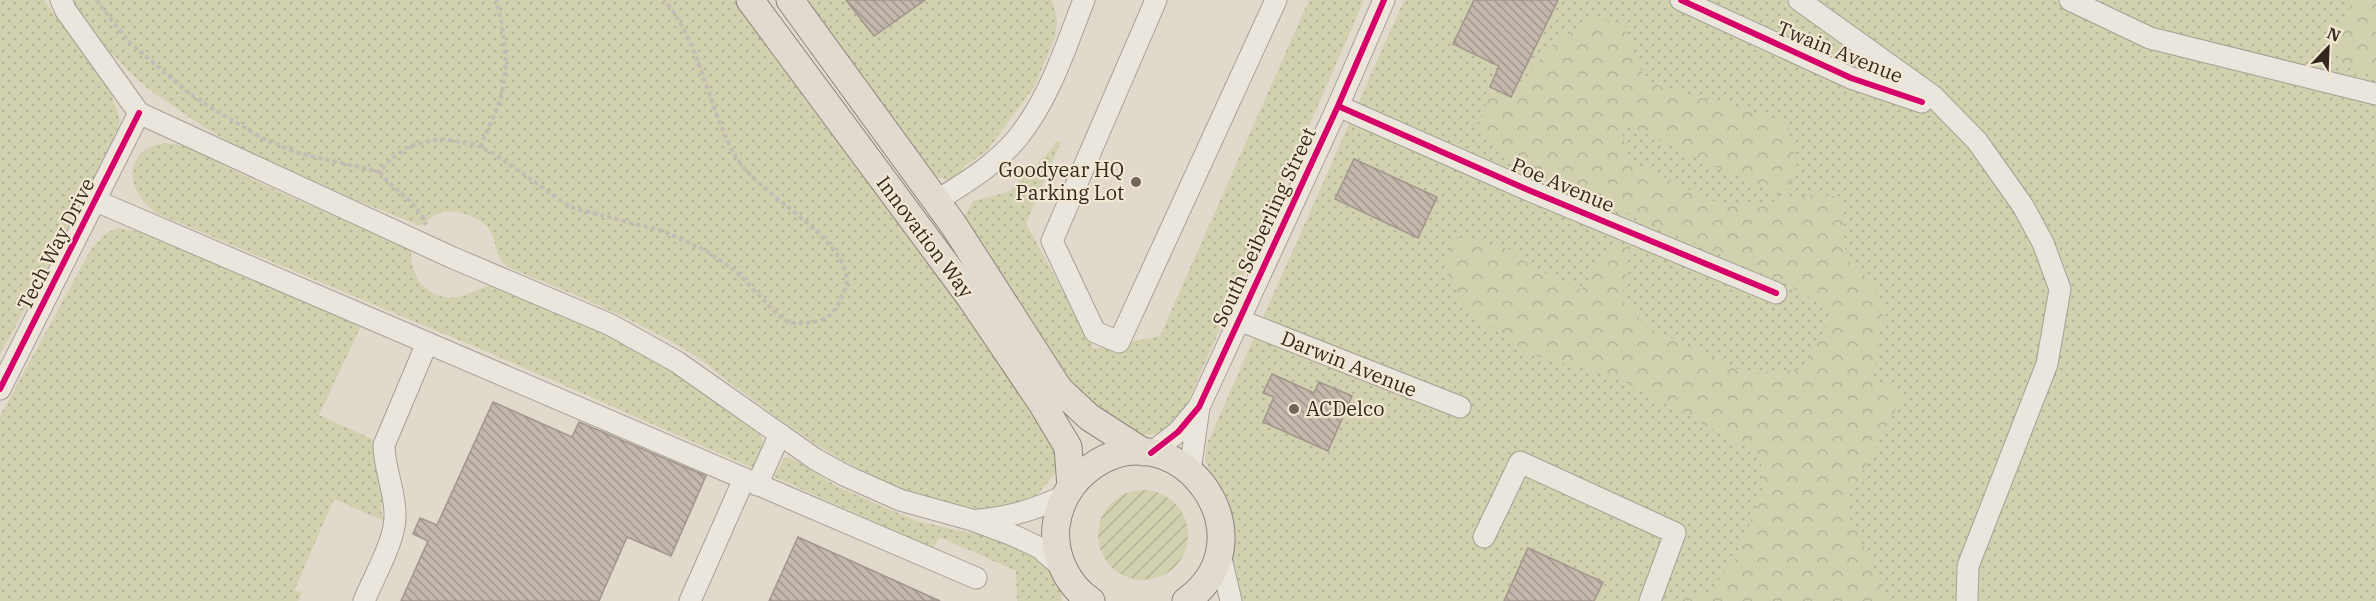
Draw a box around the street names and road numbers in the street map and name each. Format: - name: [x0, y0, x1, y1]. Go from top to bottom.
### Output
- street label: Twain Avenue: [1773, 14, 1907, 89]
- street label: South Seiberling Street: [1205, 123, 1322, 331]
- street label: Poe Avenue: [1508, 151, 1619, 218]
- street label: Innovation Way: [871, 170, 980, 304]
- street label: Tech Way Drive: [11, 173, 100, 314]
- street label: Darwin Avenue: [1277, 324, 1421, 403]

